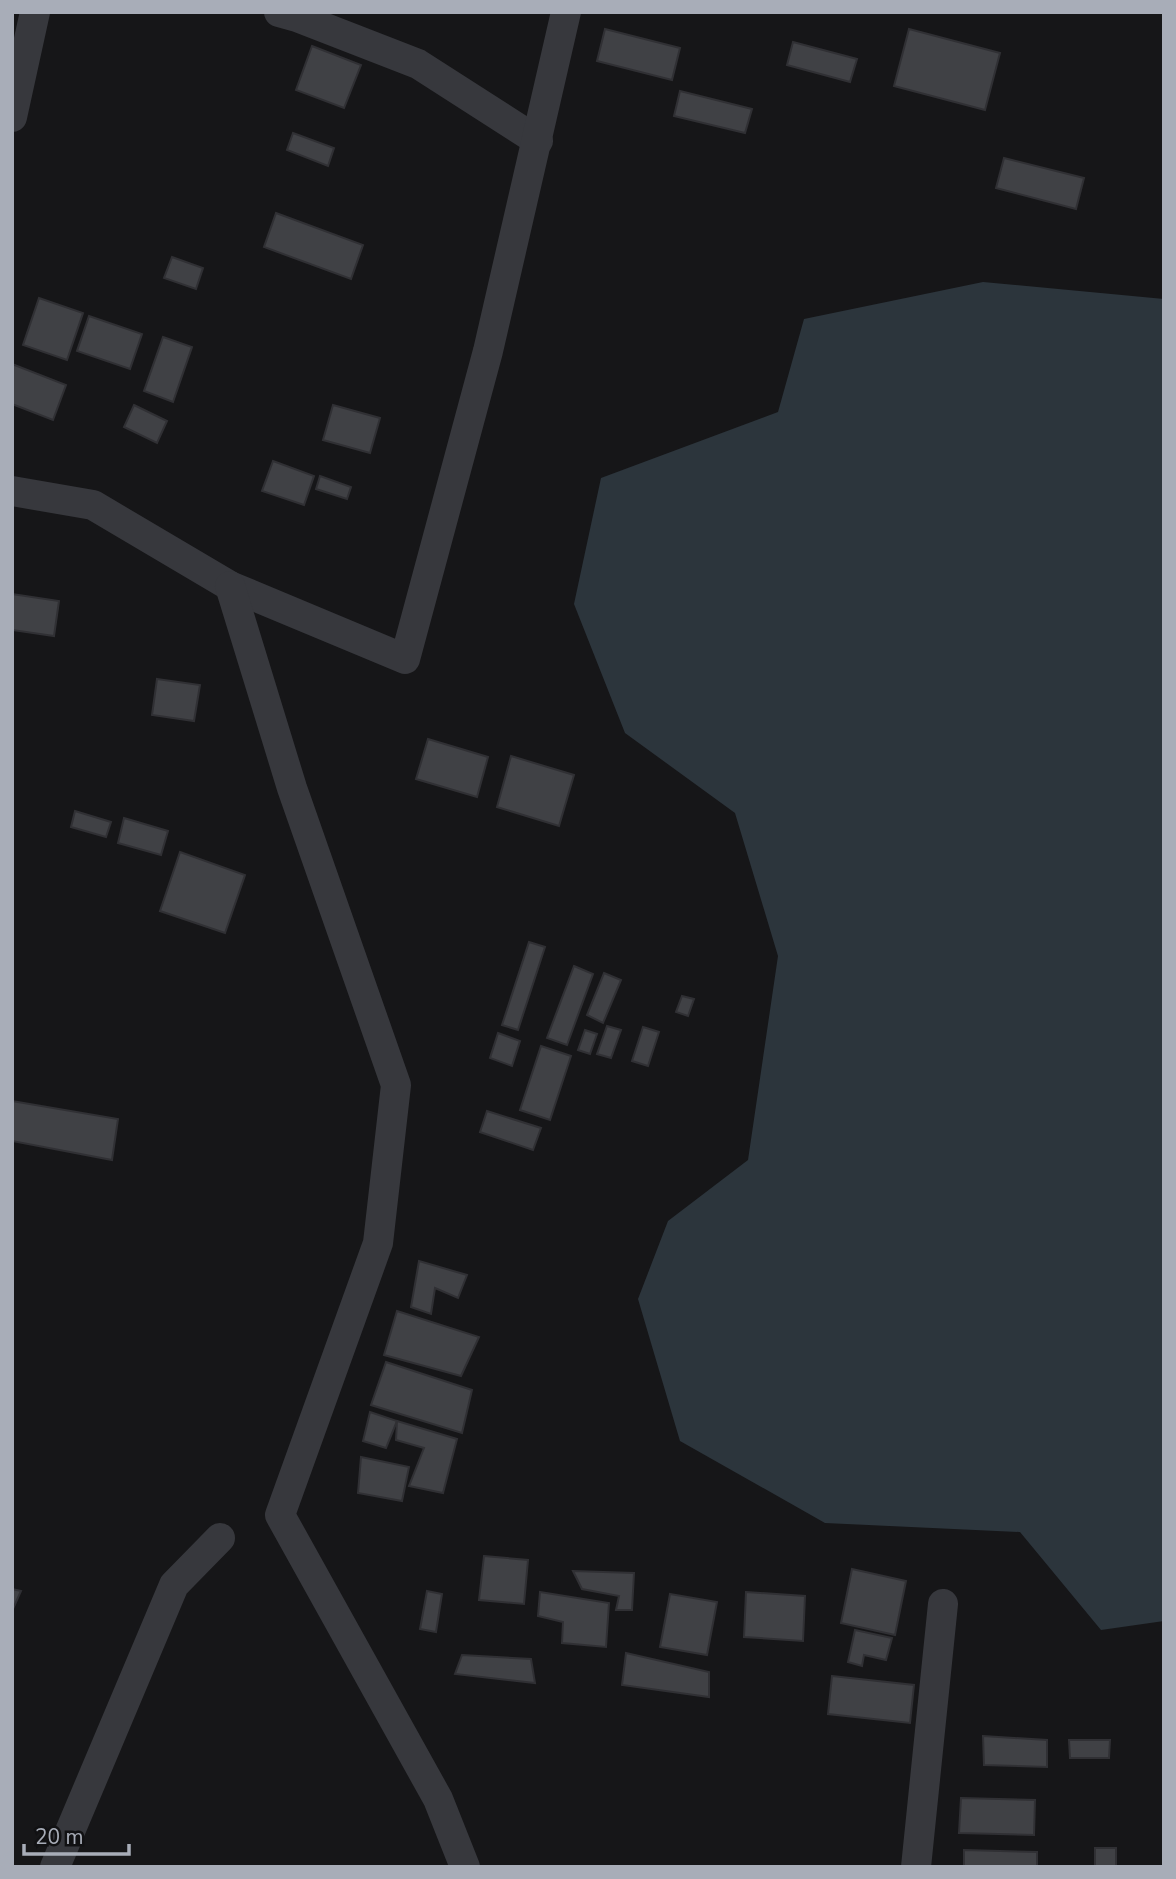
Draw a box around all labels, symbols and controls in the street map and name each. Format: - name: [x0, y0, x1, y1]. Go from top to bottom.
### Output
- scale bar: [24, 1812, 130, 1856]
- text: 20 m: [35, 1823, 84, 1851]

